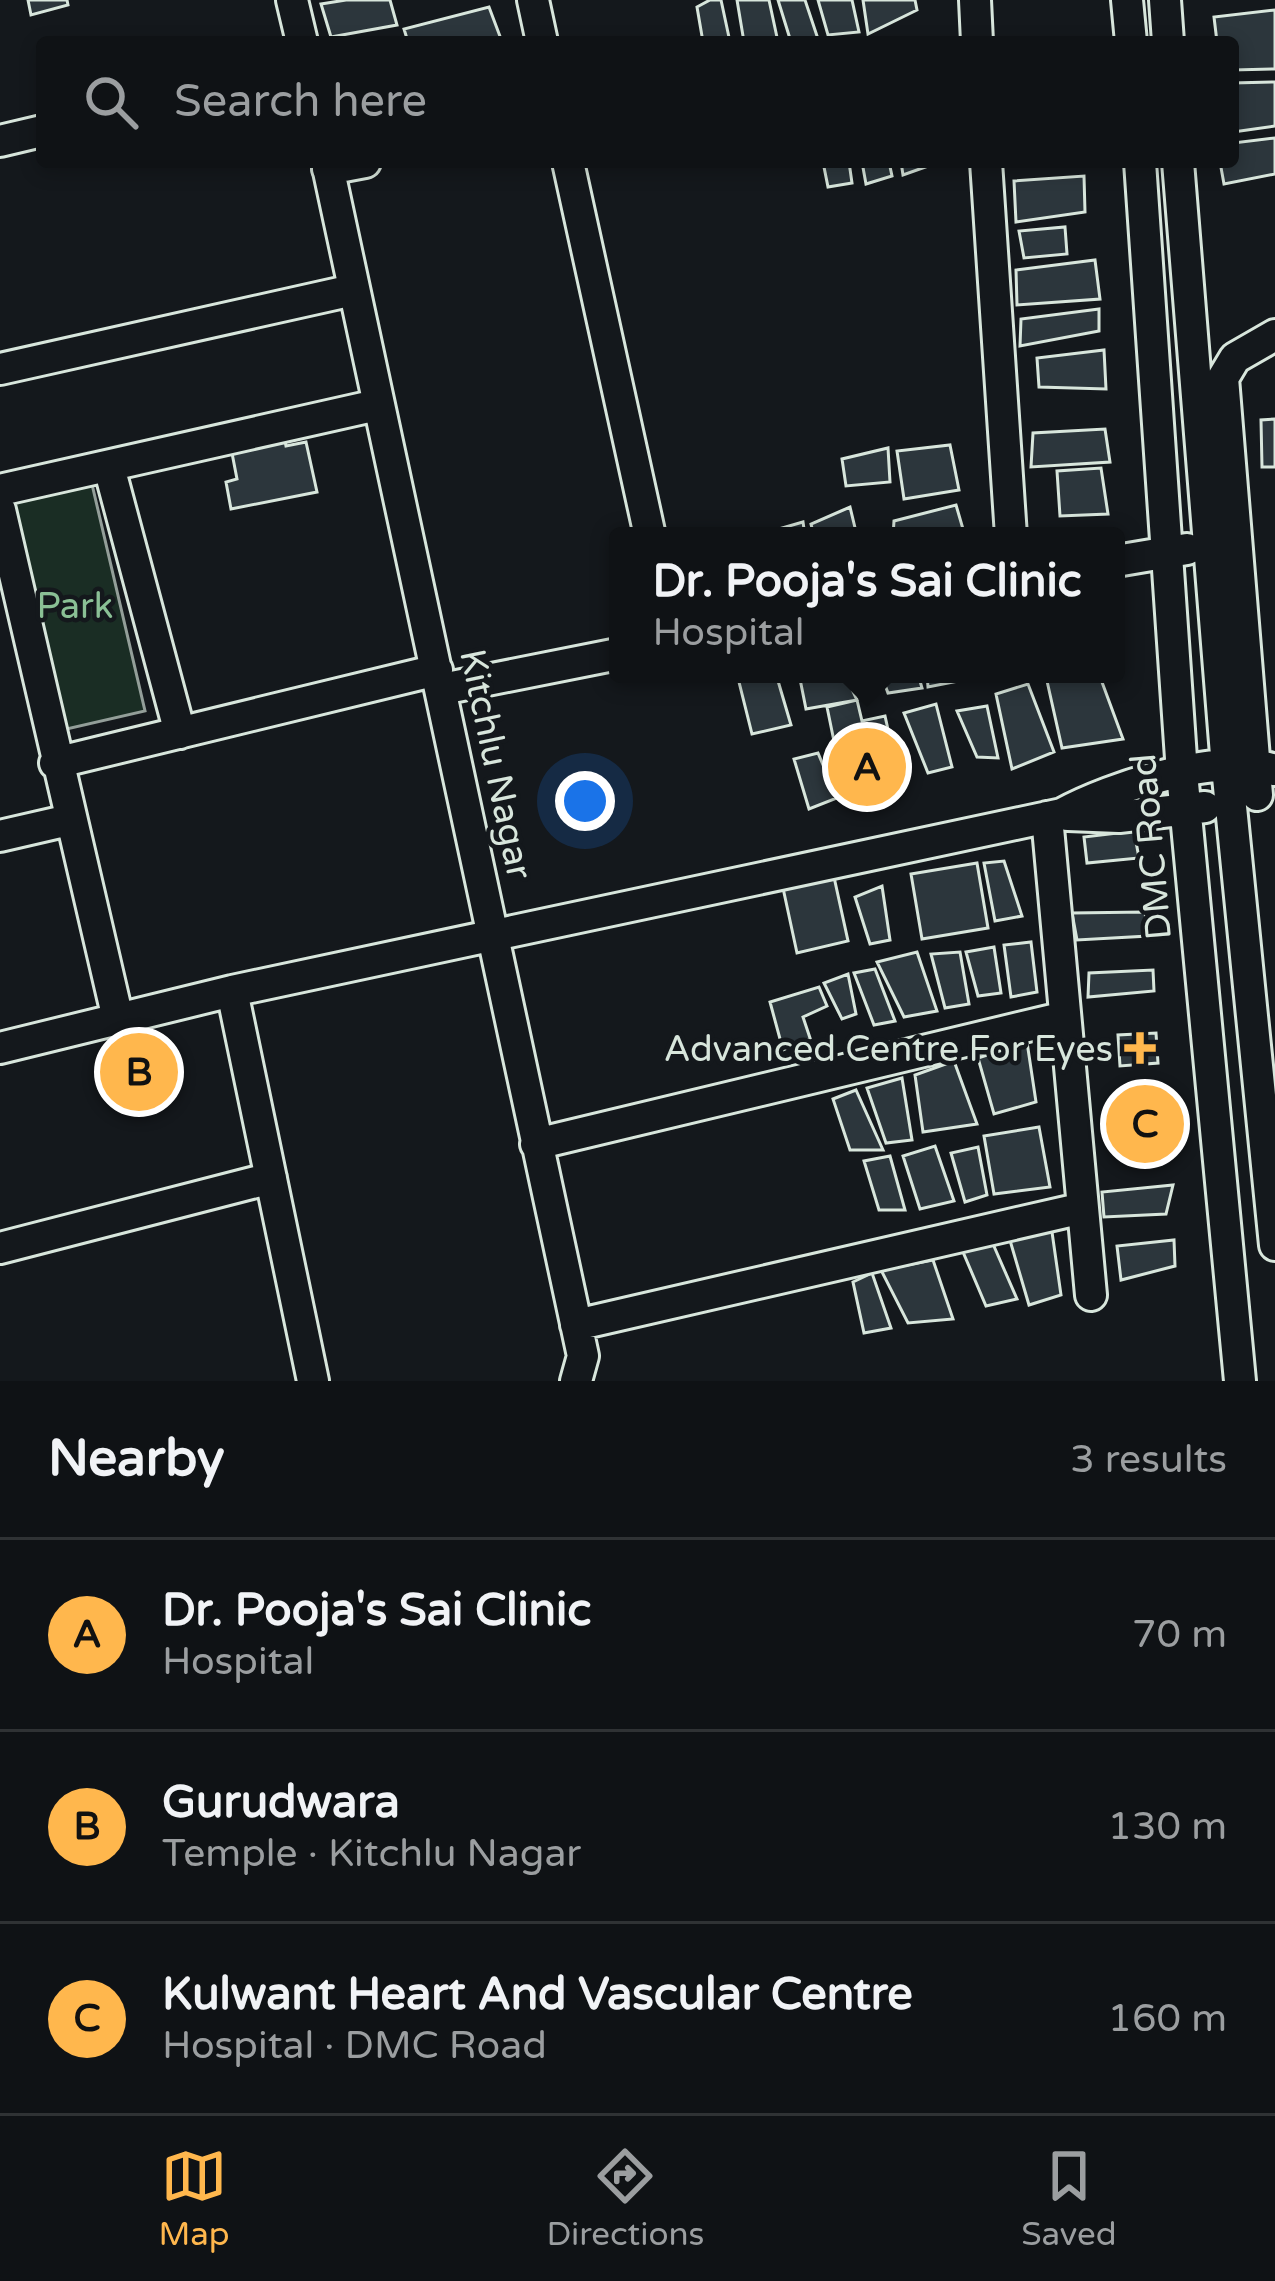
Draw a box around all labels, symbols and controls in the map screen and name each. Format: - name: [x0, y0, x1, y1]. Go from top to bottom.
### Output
- search box: [36, 36, 1239, 168]
- icon: search: [78, 69, 144, 135]
- text: Search here: [174, 75, 427, 129]
- popup: [609, 527, 1125, 683]
- text: Dr. Pooja's Sai Clinic: [652, 555, 1082, 609]
- park label: Park: [37, 585, 113, 628]
- text: Hospital: [652, 609, 805, 656]
- street label: Kitchlu Nagar: [450, 645, 541, 883]
- pin: A: [828, 722, 906, 812]
- street label: DMC Road: [1122, 752, 1181, 942]
- your location: [555, 771, 615, 831]
- pin: B: [100, 1027, 178, 1117]
- place label: Advanced Centre For Eyes: [664, 1028, 1113, 1071]
- marker: Advanced Centre For Eyes: [1124, 1032, 1156, 1064]
- pin: C: [1106, 1079, 1184, 1169]
- text: Nearby: [48, 1428, 225, 1490]
- text: 3 results: [1070, 1436, 1227, 1483]
- text: Dr. Pooja's Sai Clinic: [162, 1584, 591, 1638]
- text: A: [72, 1611, 102, 1658]
- text: 70 m: [1132, 1611, 1227, 1658]
- text: Hospital: [162, 1638, 314, 1685]
- text: Gurudwara: [162, 1776, 400, 1830]
- text: B: [73, 1803, 101, 1850]
- text: 130 m: [1108, 1803, 1227, 1850]
- text: Temple · Kitchlu Nagar: [162, 1830, 581, 1877]
- text: Kulwant Heart And Vascular Centre: [162, 1968, 913, 2022]
- text: C: [73, 1995, 101, 2042]
- text: 160 m: [1108, 1995, 1227, 2042]
- text: Hospital · DMC Road: [162, 2022, 547, 2069]
- tab: Map: [158, 2143, 230, 2254]
- tab: Directions: [546, 2143, 704, 2254]
- tab: Saved: [1021, 2143, 1117, 2254]

